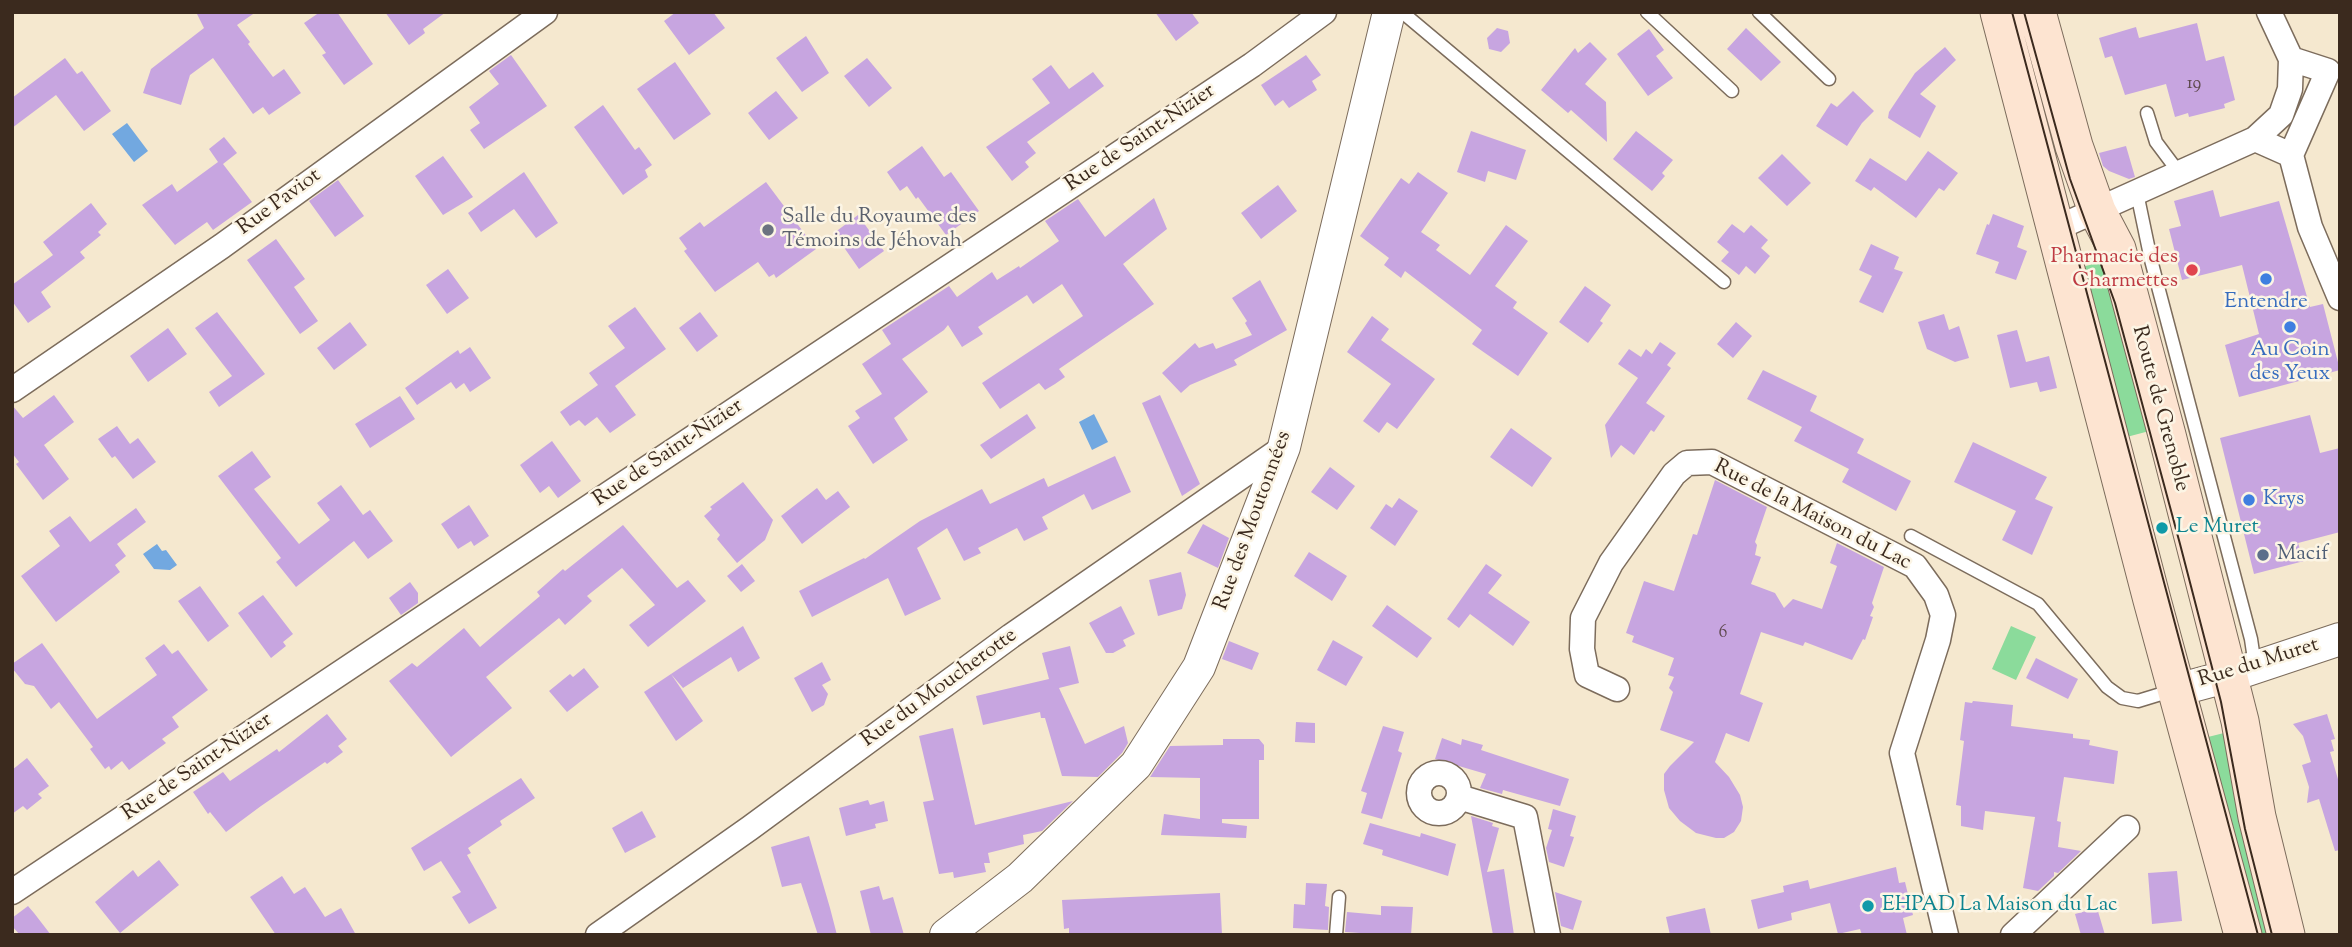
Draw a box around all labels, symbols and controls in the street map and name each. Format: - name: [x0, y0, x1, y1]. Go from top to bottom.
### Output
- house number: 19: [2187, 74, 2201, 96]
- street label: Rue de Saint-Nizier: [1061, 80, 1221, 198]
- street label: Rue Paviot: [233, 164, 327, 242]
- place label: Salle du Royaume des Témoins de Jéhovah: [782, 205, 977, 255]
- marker: Salle du Royaume des Témoins de Jéhovah: [760, 222, 776, 238]
- place label: Pharmacie des Charmettes: [2051, 245, 2178, 295]
- marker: Pharmacie des Charmettes: [2184, 262, 2200, 278]
- marker: Entendre: [2258, 271, 2274, 287]
- place label: Entendre: [2224, 290, 2308, 316]
- marker: Au Coin des Yeux: [2282, 319, 2298, 335]
- street label: Route de Grenoble: [2125, 323, 2193, 495]
- place label: Au Coin des Yeux: [2250, 338, 2330, 388]
- street label: Rue de Saint-Nizier: [589, 395, 749, 513]
- street label: Rue des Moutonnées: [1210, 428, 1298, 614]
- street label: Rue de la Maison du Lac: [1709, 455, 1915, 577]
- place label: Krys: [2263, 487, 2304, 513]
- marker: Krys: [2241, 492, 2257, 508]
- place label: Le Muret: [2176, 515, 2259, 541]
- marker: Le Muret: [2154, 520, 2170, 536]
- place label: Macif: [2277, 542, 2328, 568]
- marker: Macif: [2255, 547, 2271, 563]
- house number: 6: [1719, 623, 1727, 645]
- street label: Rue du Moucherotte: [857, 624, 1023, 754]
- street label: Rue du Muret: [2196, 634, 2322, 694]
- street label: Rue de Saint-Nizier: [118, 709, 278, 827]
- place label: EHPAD La Maison du Lac: [1882, 893, 2118, 919]
- marker: EHPAD La Maison du Lac: [1860, 898, 1876, 914]

